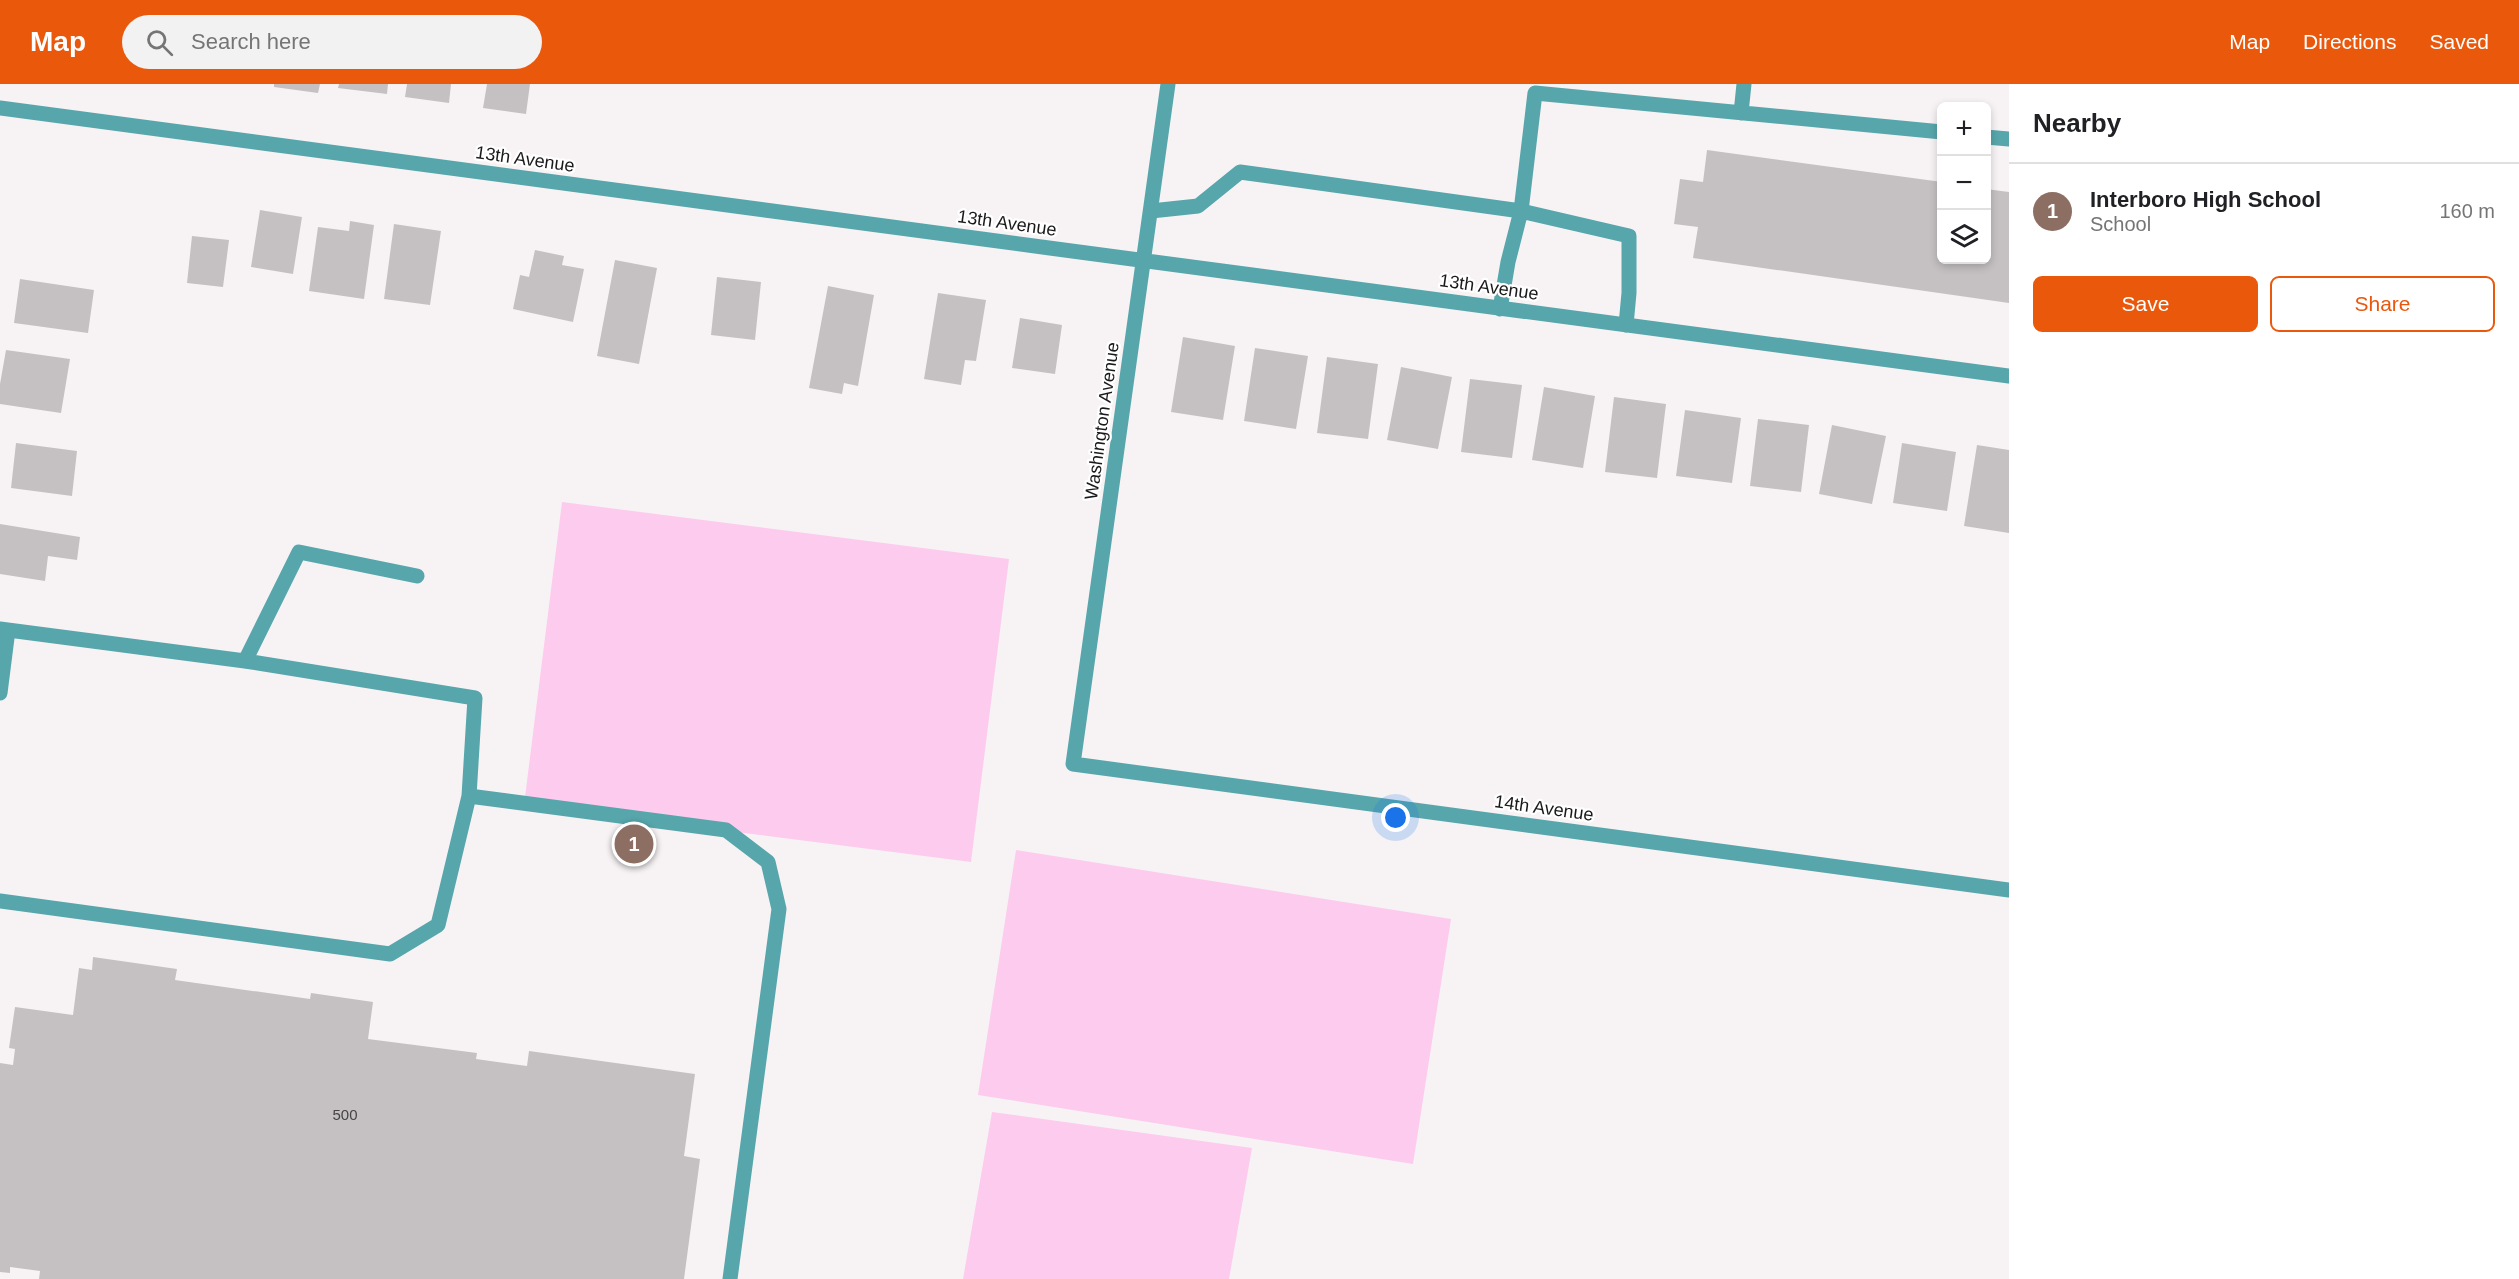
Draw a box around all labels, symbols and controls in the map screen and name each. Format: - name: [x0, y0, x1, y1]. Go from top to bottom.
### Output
- search box: [122, 15, 542, 69]
- text: Map: [30, 26, 86, 57]
- icon: search: [143, 26, 176, 59]
- text: Search here: [191, 29, 311, 54]
- text: Map: [2229, 30, 2270, 53]
- text: Directions: [2303, 30, 2396, 53]
- text: Saved: [2429, 30, 2489, 53]
- map controls: [1937, 102, 1991, 264]
- button: +: [1937, 102, 1991, 156]
- text: Nearby: [2033, 108, 2121, 138]
- street label: 13th Avenue: [474, 142, 576, 176]
- button: −: [1937, 156, 1991, 210]
- text: Interboro High School: [2090, 187, 2321, 212]
- text: 1: [2047, 200, 2058, 222]
- text: 160 m: [2439, 200, 2495, 222]
- street label: 13th Avenue: [956, 206, 1058, 240]
- button: layers: [1937, 210, 1991, 264]
- text: School: [2090, 213, 2151, 235]
- street label: 13th Avenue: [1438, 270, 1540, 304]
- button: Save: [2033, 276, 2258, 332]
- button: Share: [2270, 276, 2495, 332]
- street label: Washington Avenue: [1081, 341, 1123, 501]
- street label: 14th Avenue: [1493, 791, 1595, 825]
- your location: [1381, 803, 1410, 832]
- pin: 1: [614, 822, 654, 867]
- house number: 500: [332, 1106, 358, 1123]

